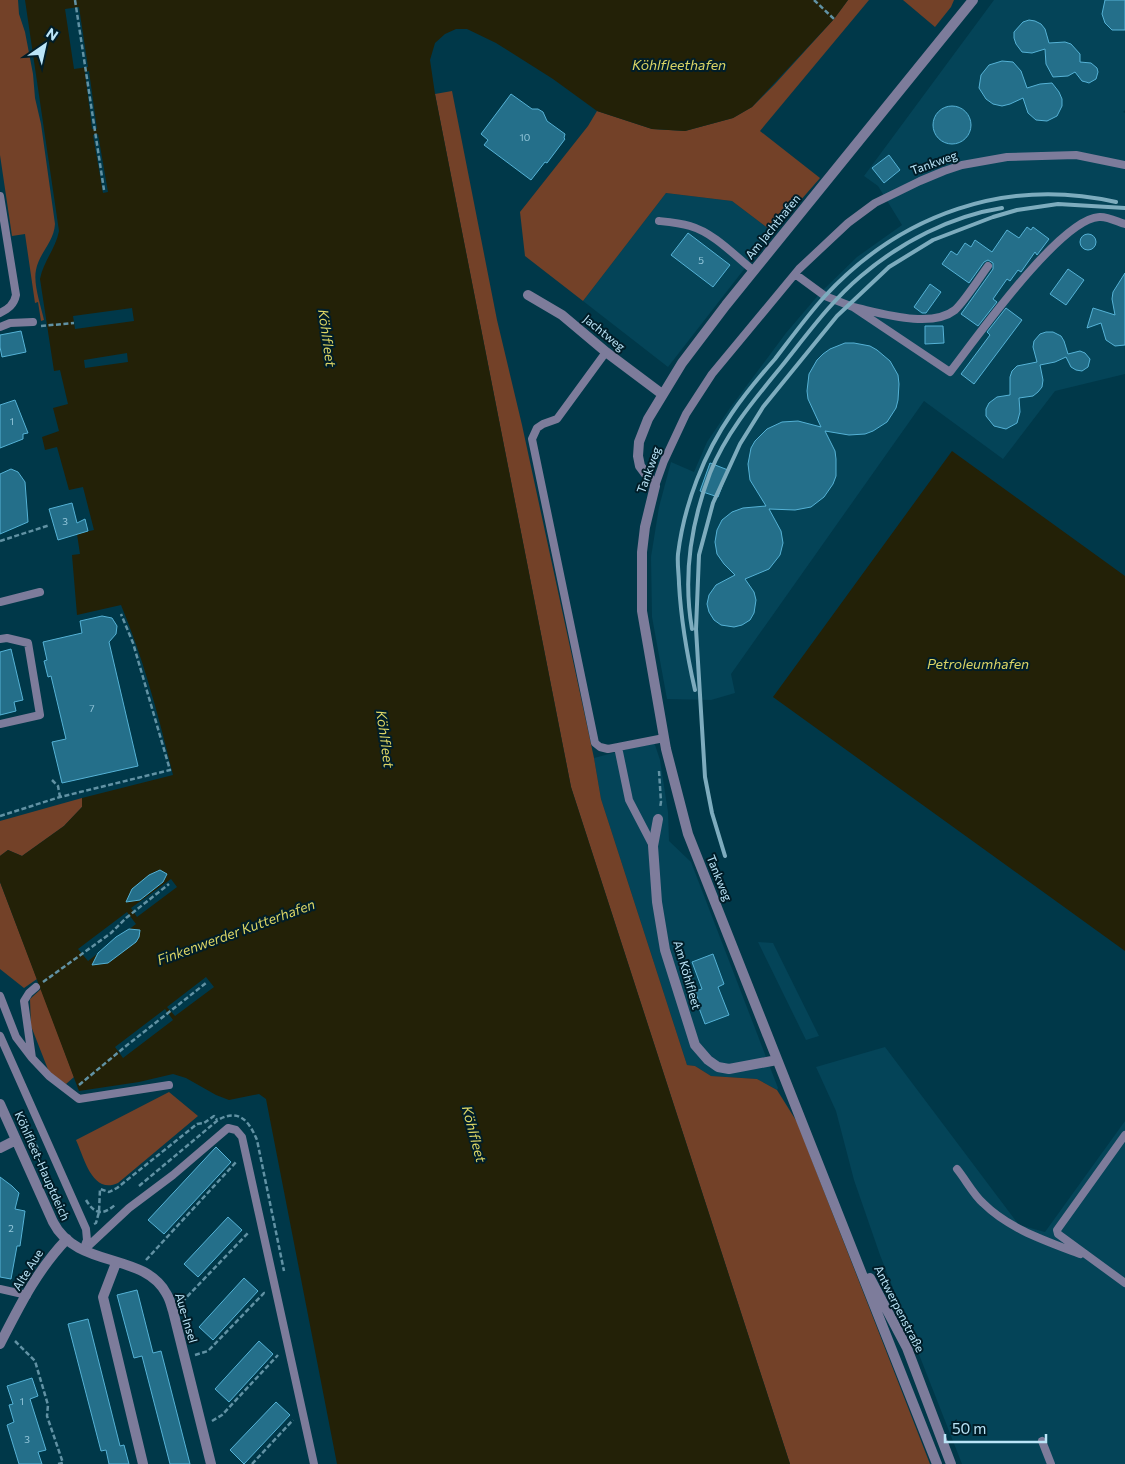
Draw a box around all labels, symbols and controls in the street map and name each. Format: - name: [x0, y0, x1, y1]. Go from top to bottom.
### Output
- north arrow: [20, 20, 70, 70]
- text: N: [43, 24, 62, 44]
- water label: Köhlfleethafen: [632, 56, 726, 73]
- house number: 10: [520, 131, 530, 143]
- street label: Tankweg: [908, 147, 959, 177]
- street label: Am Jachthafen: [742, 191, 803, 262]
- house number: 5: [698, 254, 704, 266]
- water label: Köhlfleet: [315, 308, 340, 368]
- street label: Jachtweg: [580, 311, 629, 354]
- house number: 1: [10, 415, 14, 427]
- street label: Tankweg: [633, 444, 663, 495]
- house number: 3: [62, 515, 68, 527]
- water label: Petroleumhafen: [927, 655, 1029, 672]
- house number: 7: [89, 702, 95, 714]
- water label: Köhlfleet: [373, 709, 398, 769]
- street label: Tankweg: [704, 852, 736, 903]
- water label: Finkenwerder Kutterhafen: [155, 895, 317, 968]
- street label: Am Köhlfleet: [671, 939, 705, 1011]
- water label: Köhlfleet: [459, 1104, 490, 1164]
- street label: Köhlfleet-Hauptdeich: [13, 1109, 73, 1222]
- house number: 2: [8, 1222, 14, 1234]
- street label: Alte Aue: [9, 1246, 45, 1293]
- street label: Antwerpenstraße: [872, 1263, 928, 1354]
- street label: Aue-Insel: [173, 1291, 201, 1344]
- house number: 1: [20, 1395, 24, 1407]
- scale bar: [945, 1412, 1046, 1444]
- text: 50 m: [952, 1419, 986, 1437]
- house number: 3: [24, 1433, 30, 1445]

